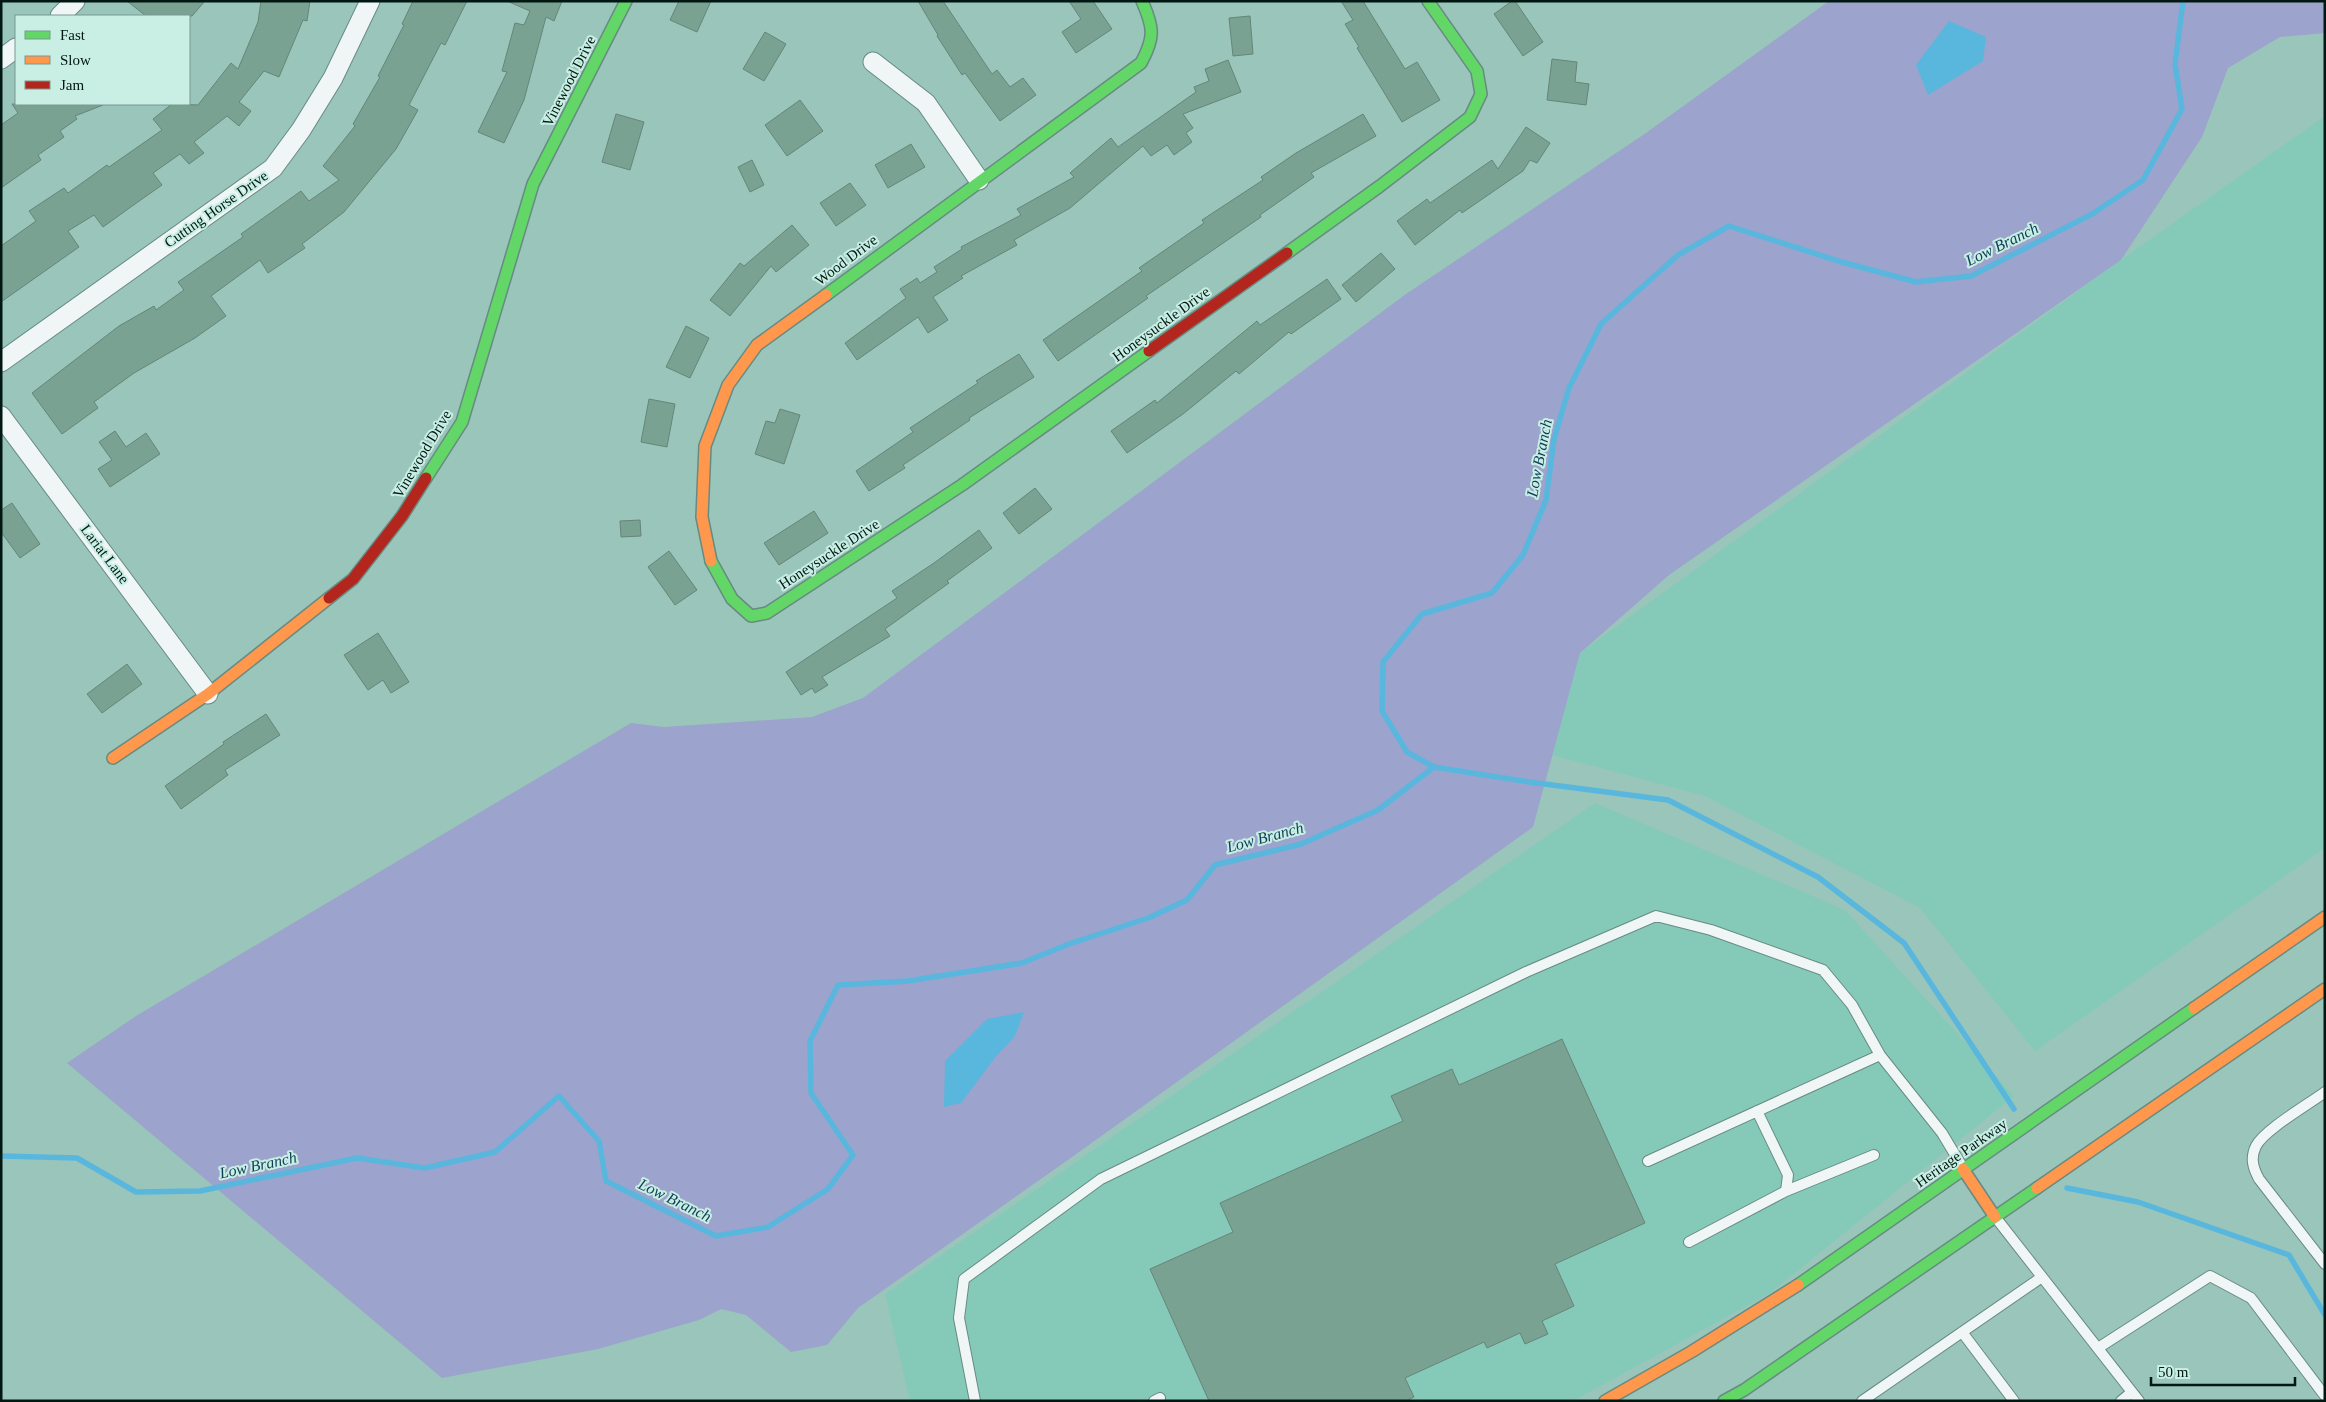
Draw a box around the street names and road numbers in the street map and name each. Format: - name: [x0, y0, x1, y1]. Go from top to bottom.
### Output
- street label: Vinewood Drive: [539, 33, 599, 129]
- street label: Cutting Horse Drive: [161, 167, 271, 251]
- street label: Wood Drive: [812, 231, 880, 288]
- street label: Honeysuckle Drive: [1109, 283, 1213, 365]
- street label: Vinewood Drive: [390, 407, 455, 501]
- street label: Honeysuckle Drive: [776, 515, 882, 592]
- street label: Lariat Lane: [78, 521, 133, 587]
- street label: Heritage Parkway: [1912, 1115, 2010, 1190]

